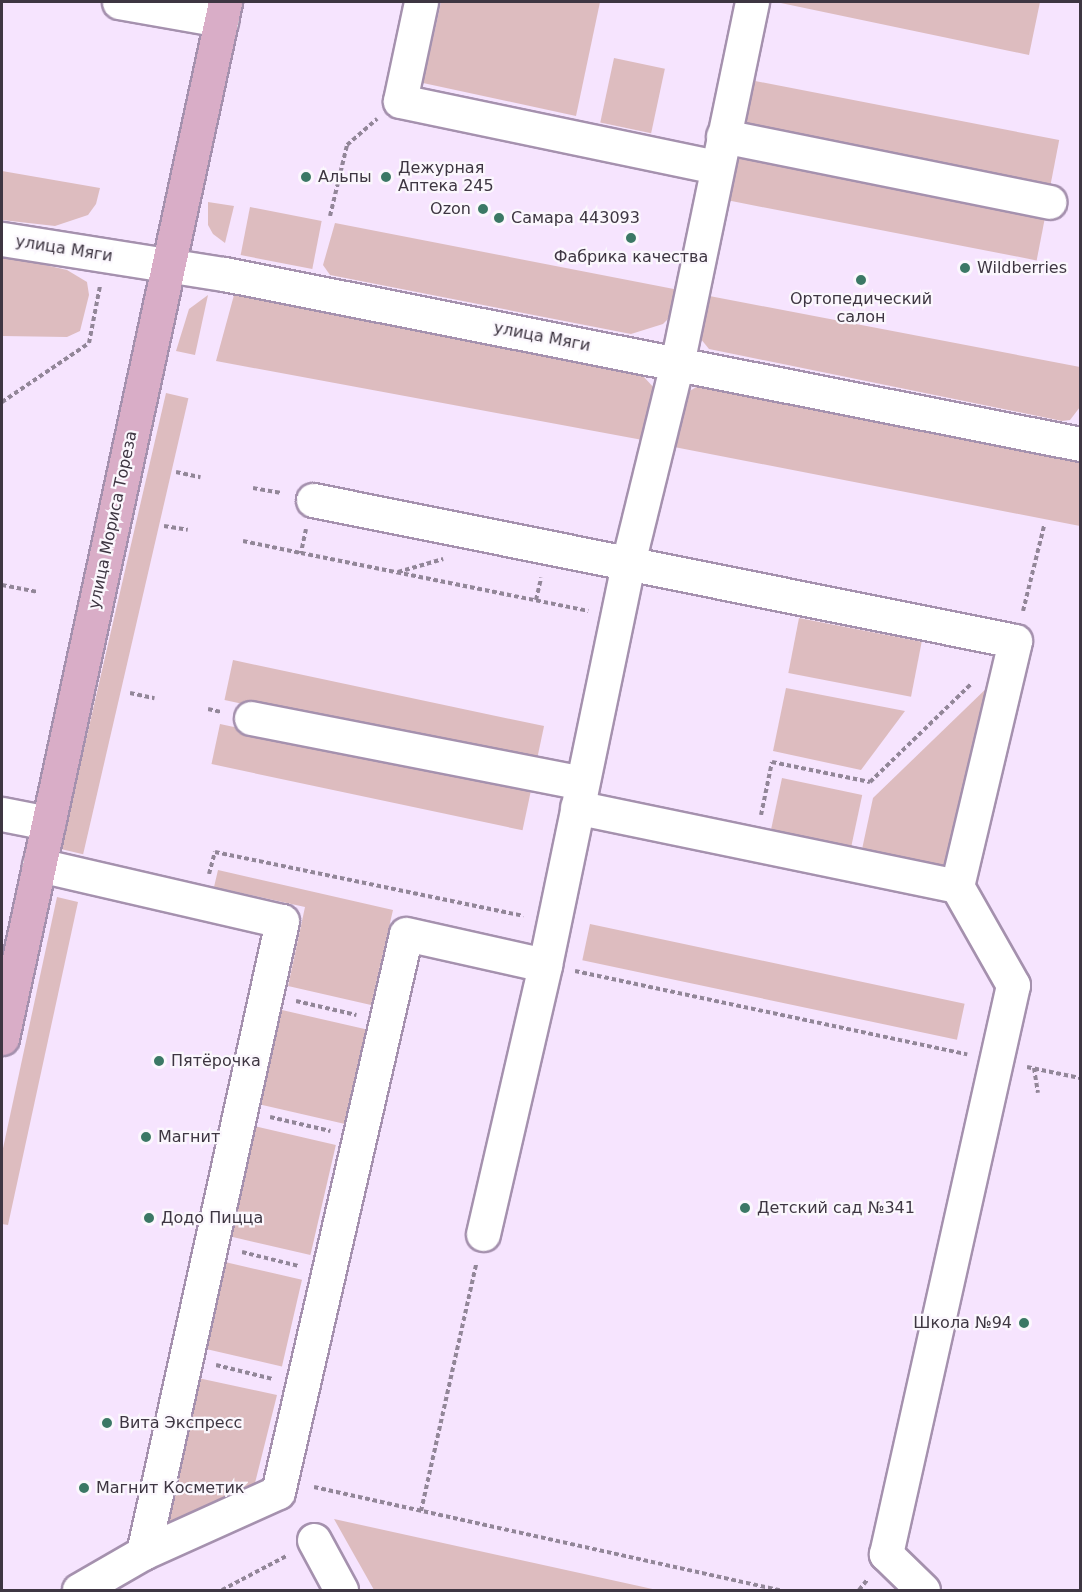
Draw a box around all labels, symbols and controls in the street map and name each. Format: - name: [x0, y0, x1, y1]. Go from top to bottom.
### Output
- place label: Дежурная Аптека 245: [398, 158, 494, 196]
- place label: Альпы: [318, 167, 372, 187]
- marker: Альпы: [299, 170, 313, 184]
- marker: Дежурная Аптека 245: [379, 170, 393, 184]
- place label: Ozon: [430, 199, 471, 219]
- marker: Ozon: [476, 202, 490, 216]
- place label: Самара 443093: [511, 208, 640, 228]
- marker: Самара 443093: [492, 211, 506, 225]
- marker: Фабрика качества: [624, 231, 638, 245]
- street label: улица Мяги: [14, 232, 114, 266]
- place label: Фабрика качества: [554, 247, 708, 267]
- place label: Wildberries: [977, 258, 1067, 278]
- marker: Wildberries: [958, 261, 972, 275]
- marker: Ортопедический салон: [854, 273, 868, 287]
- place label: Ортопедический салон: [790, 289, 932, 327]
- street label: улица Мяги: [492, 318, 592, 356]
- street label: улица Мориса Тореза: [85, 429, 141, 611]
- place label: Пятёрочка: [171, 1051, 261, 1071]
- marker: Пятёрочка: [152, 1054, 166, 1068]
- place label: Магнит: [158, 1127, 220, 1147]
- marker: Магнит: [139, 1130, 153, 1144]
- place label: Детский сад №341: [757, 1198, 915, 1218]
- marker: Детский сад №341: [738, 1201, 752, 1215]
- place label: Додо Пицца: [161, 1208, 263, 1228]
- marker: Додо Пицца: [142, 1211, 156, 1225]
- place label: Школа №94: [913, 1313, 1012, 1333]
- marker: Школа №94: [1017, 1316, 1031, 1330]
- place label: Вита Экспресс: [119, 1413, 242, 1433]
- marker: Вита Экспресс: [100, 1416, 114, 1430]
- place label: Магнит Косметик: [96, 1478, 245, 1498]
- marker: Магнит Косметик: [77, 1481, 91, 1495]

